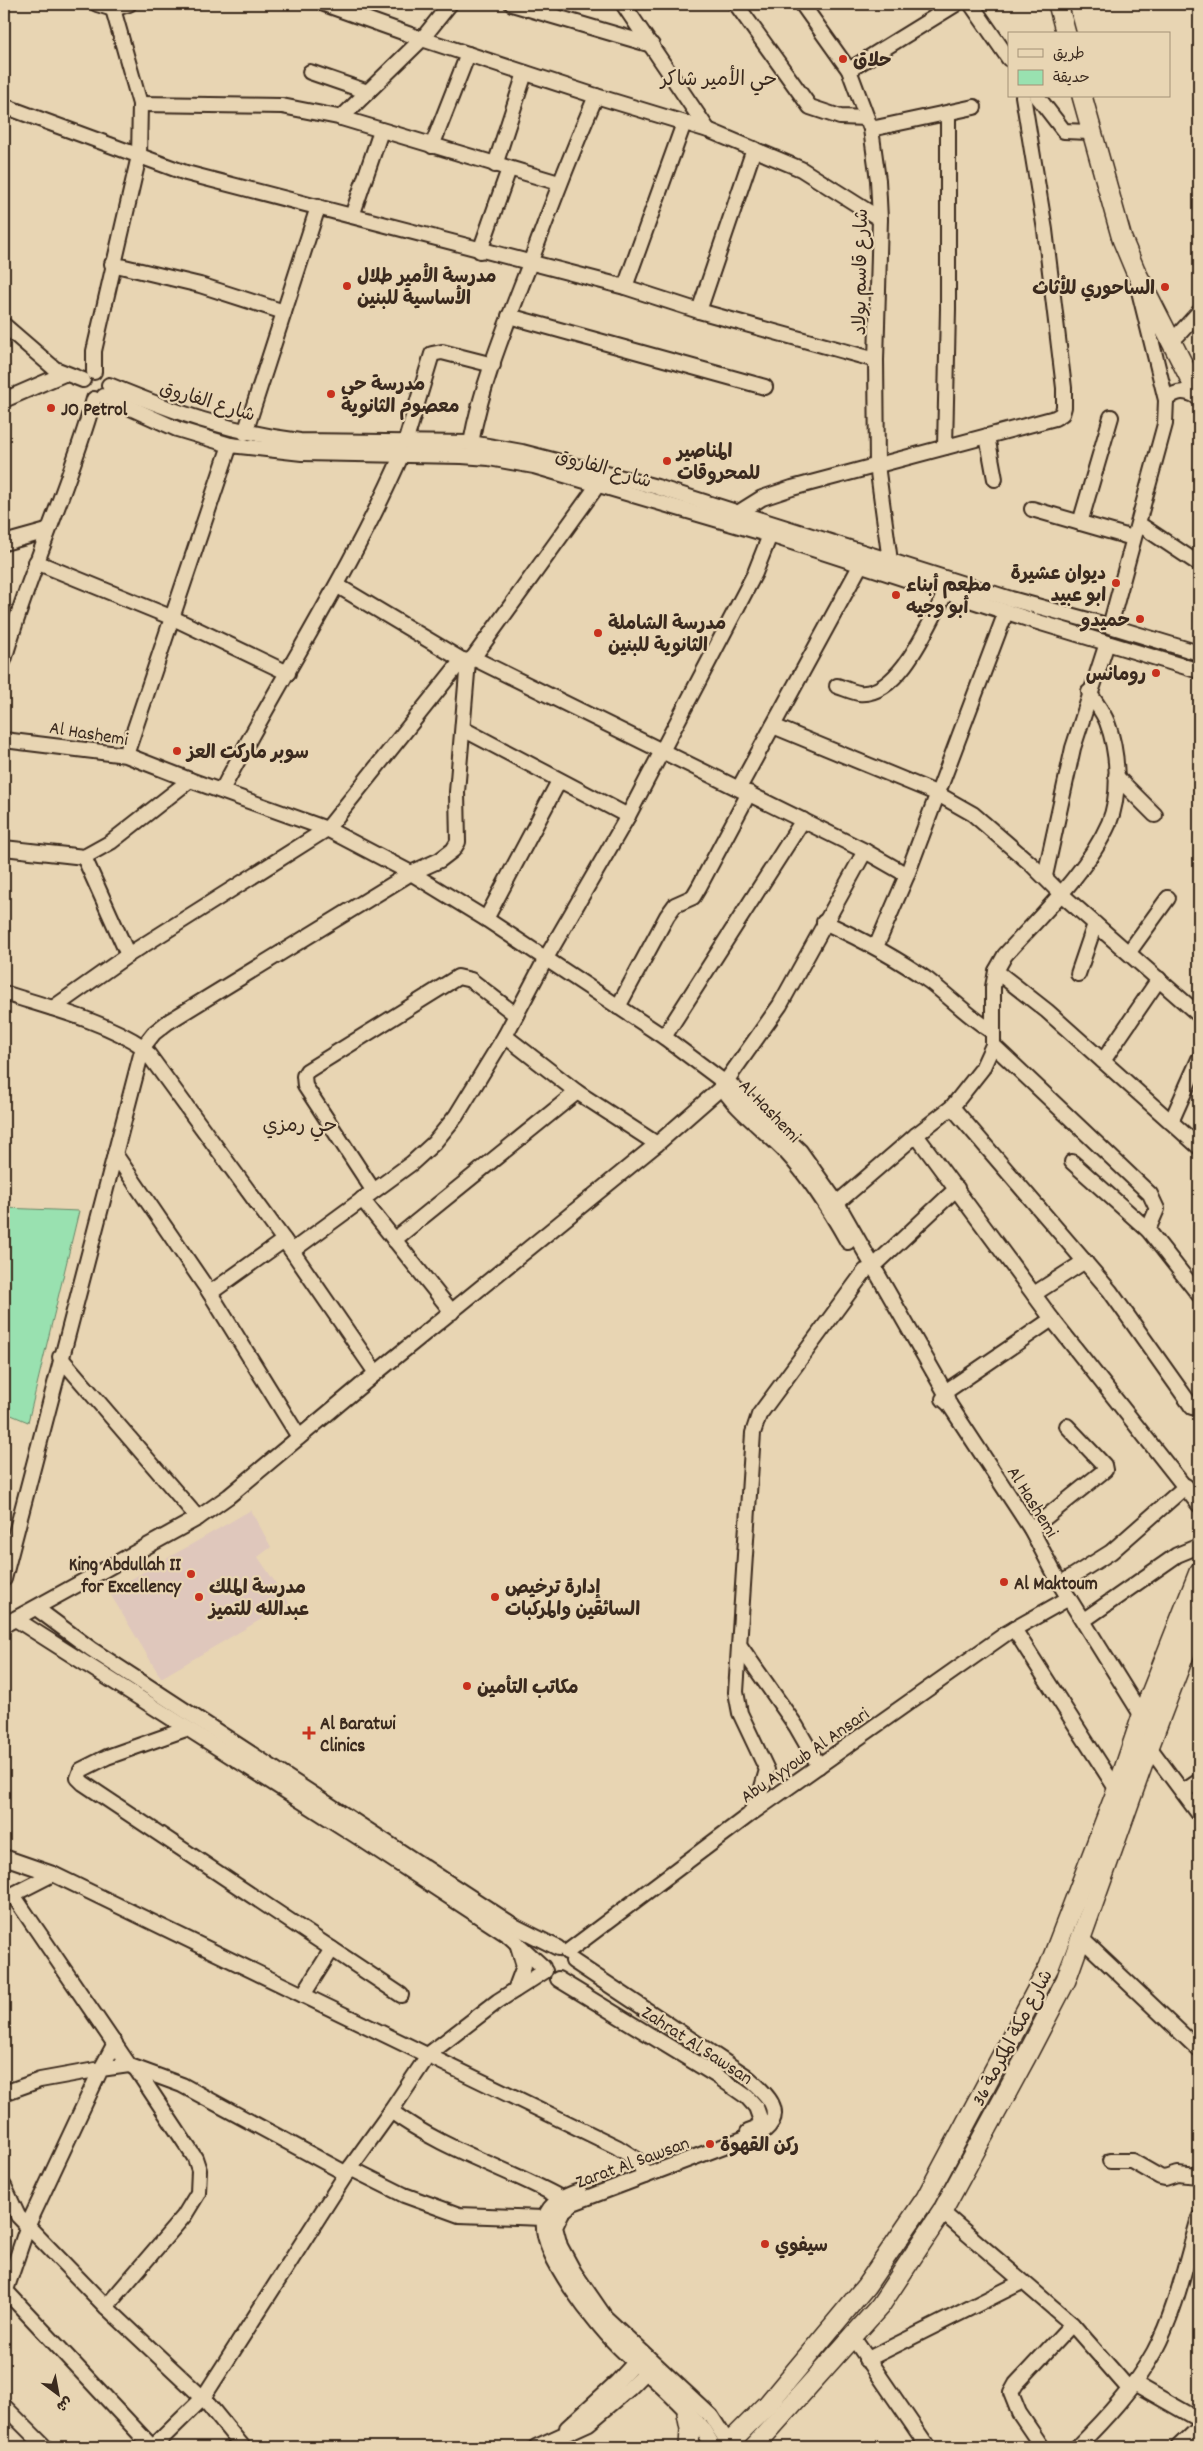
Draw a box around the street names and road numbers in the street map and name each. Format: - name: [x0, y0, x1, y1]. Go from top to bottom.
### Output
- street label: شارع قاسم بولاد: [848, 208, 877, 336]
- street label: شارع الفاروق: [156, 376, 258, 431]
- street label: شارع الفاروق: [552, 444, 654, 497]
- street label: Al Hashemi: [47, 716, 130, 755]
- street label: Al Hashemi: [731, 1074, 806, 1151]
- street label: Al Hashemi: [999, 1462, 1064, 1544]
- street label: Abu Ayyoub Al Ansari: [736, 1702, 876, 1812]
- street label: شارع مكة المكرمة 36: [967, 1966, 1061, 2112]
- street label: Zahrat Al Sawsan: [635, 2001, 757, 2093]
- street label: Zarat Al Sawsan: [573, 2131, 694, 2197]

